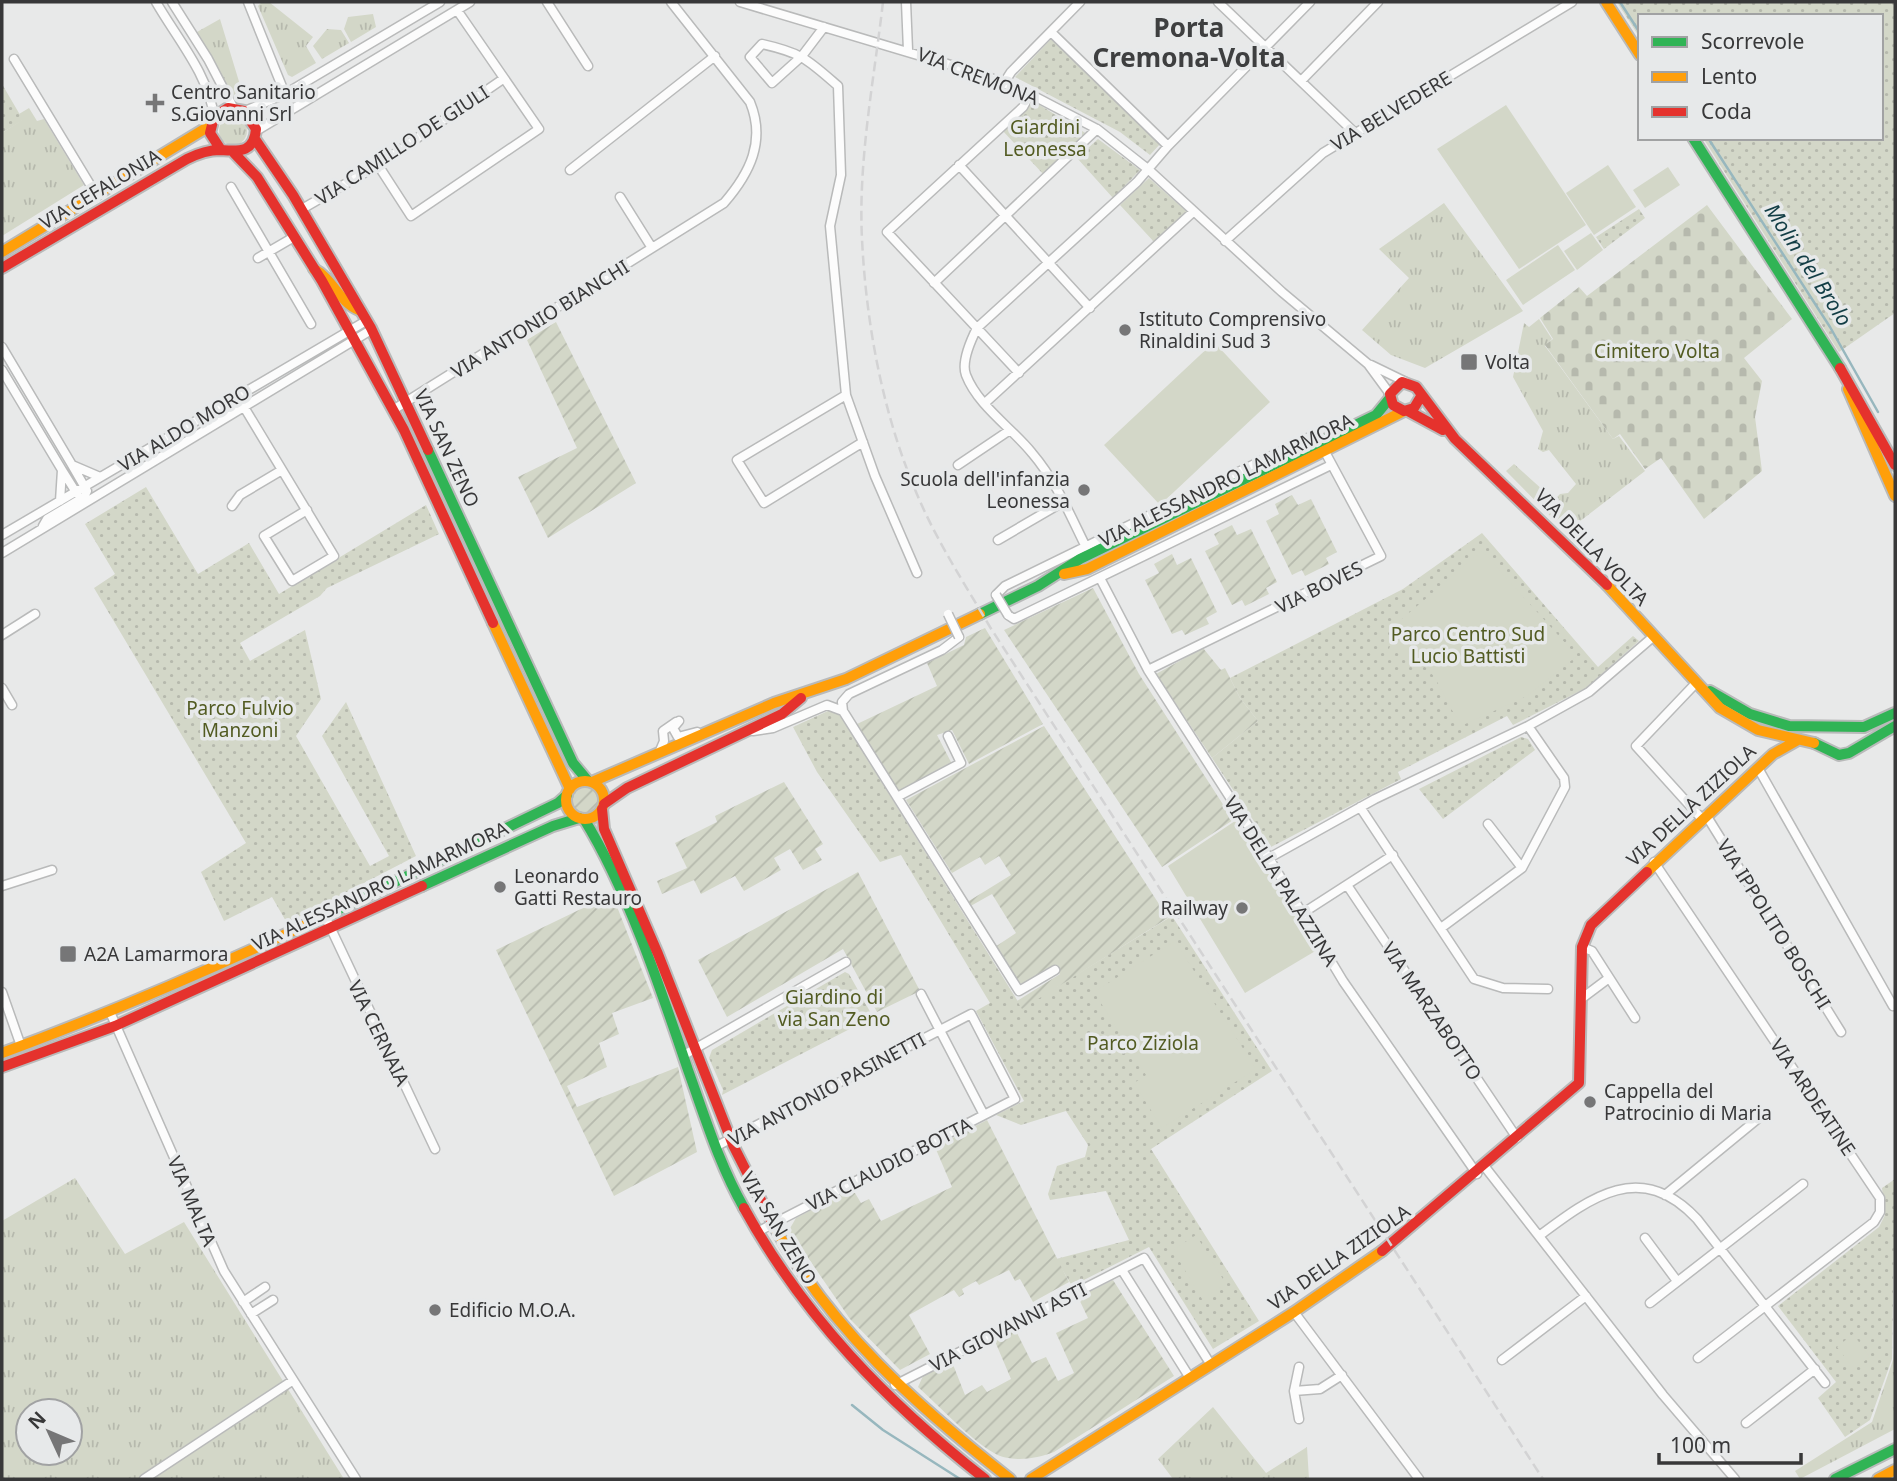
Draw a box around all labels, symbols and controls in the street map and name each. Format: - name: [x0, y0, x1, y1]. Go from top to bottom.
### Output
- district label: Porta Cremona-Volta: [1093, 9, 1285, 75]
- legend: [1638, 14, 1883, 140]
- text: Scorrevole: [1701, 27, 1804, 55]
- street label: VIA CREMONA: [914, 41, 1043, 111]
- text: Lento: [1701, 62, 1757, 90]
- street label: VIA BELVEDERE: [1326, 65, 1456, 157]
- place label: Centro Sanitario S.Giovanni Srl: [171, 79, 316, 127]
- street label: VIA CAMILLO DE GIULI: [310, 79, 494, 211]
- marker: Centro Sanitario S.Giovanni Srl: [145, 93, 165, 113]
- text: Coda: [1701, 97, 1752, 125]
- park label: Giardini Leonessa: [1003, 114, 1087, 162]
- street label: VIA CEFALONIA: [35, 142, 166, 235]
- water label: Molin del Brolo: [1759, 198, 1859, 331]
- street label: VIA ANTONIO BIANCHI: [446, 254, 634, 384]
- place label: Istituto Comprensivo Rinaldini Sud 3: [1139, 306, 1326, 354]
- marker: Istituto Comprensivo Rinaldini Sud 3: [1117, 322, 1133, 338]
- park label: Cimitero Volta: [1594, 338, 1720, 364]
- place label: Volta: [1485, 349, 1530, 375]
- marker: Volta: [1459, 352, 1479, 372]
- street label: VIA ALDO MORO: [113, 378, 255, 478]
- street label: VIA SAN ZENO: [408, 385, 486, 511]
- street label: VIA ALESSANDRO LAMARMORA: [1095, 407, 1358, 553]
- place label: Scuola dell'infanzia Leonessa: [900, 466, 1070, 514]
- marker: Scuola dell'infanzia Leonessa: [1076, 482, 1092, 498]
- street label: VIA DELLA VOLTA: [1529, 483, 1655, 612]
- street label: VIA BOVES: [1271, 555, 1367, 619]
- park label: Parco Centro Sud Lucio Battisti: [1391, 621, 1545, 669]
- park label: Parco Fulvio Manzoni: [186, 695, 294, 743]
- street label: VIA DELLA ZIZIOLA: [1621, 738, 1762, 872]
- street label: VIA DELLA PALAZZINA: [1218, 791, 1344, 972]
- street label: VIA ALESSANDRO LAMARMORA: [248, 815, 513, 957]
- street label: VIA IPPOLITO BOSCHI: [1711, 834, 1837, 1014]
- place label: Leonardo Gatti Restauro: [514, 863, 642, 911]
- marker: Leonardo Gatti Restauro: [492, 879, 508, 895]
- place label: Railway: [1160, 895, 1228, 921]
- marker: Railway: [1234, 900, 1250, 916]
- street label: VIA MARZABOTTO: [1376, 937, 1488, 1085]
- place label: A2A Lamarmora: [84, 941, 228, 967]
- marker: A2A Lamarmora: [58, 944, 78, 964]
- street label: VIA CERNAIA: [342, 976, 416, 1091]
- park label: Giardino di via San Zeno: [778, 984, 890, 1032]
- street label: VIA ANTONIO PASINETTI: [724, 1026, 930, 1152]
- park label: Parco Ziziola: [1087, 1030, 1199, 1056]
- street label: VIA ARDEATINE: [1764, 1033, 1862, 1161]
- place label: Cappella del Patrocinio di Maria: [1604, 1078, 1772, 1126]
- marker: Cappella del Patrocinio di Maria: [1582, 1094, 1598, 1110]
- street label: VIA CLAUDIO BOTTA: [802, 1111, 977, 1217]
- street label: VIA MALTA: [161, 1152, 223, 1251]
- street label: VIA SAN ZENO: [735, 1167, 823, 1289]
- street label: VIA DELLA ZIZIOLA: [1263, 1198, 1416, 1316]
- street label: VIA GIOVANNI ASTI: [925, 1276, 1091, 1378]
- place label: Edificio M.O.A.: [449, 1297, 576, 1323]
- marker: Edificio M.O.A.: [427, 1302, 443, 1318]
- north arrow: [14, 1397, 84, 1467]
- text: N: [22, 1406, 51, 1435]
- scale bar: [1659, 1422, 1801, 1466]
- text: 100 m: [1670, 1431, 1731, 1459]

